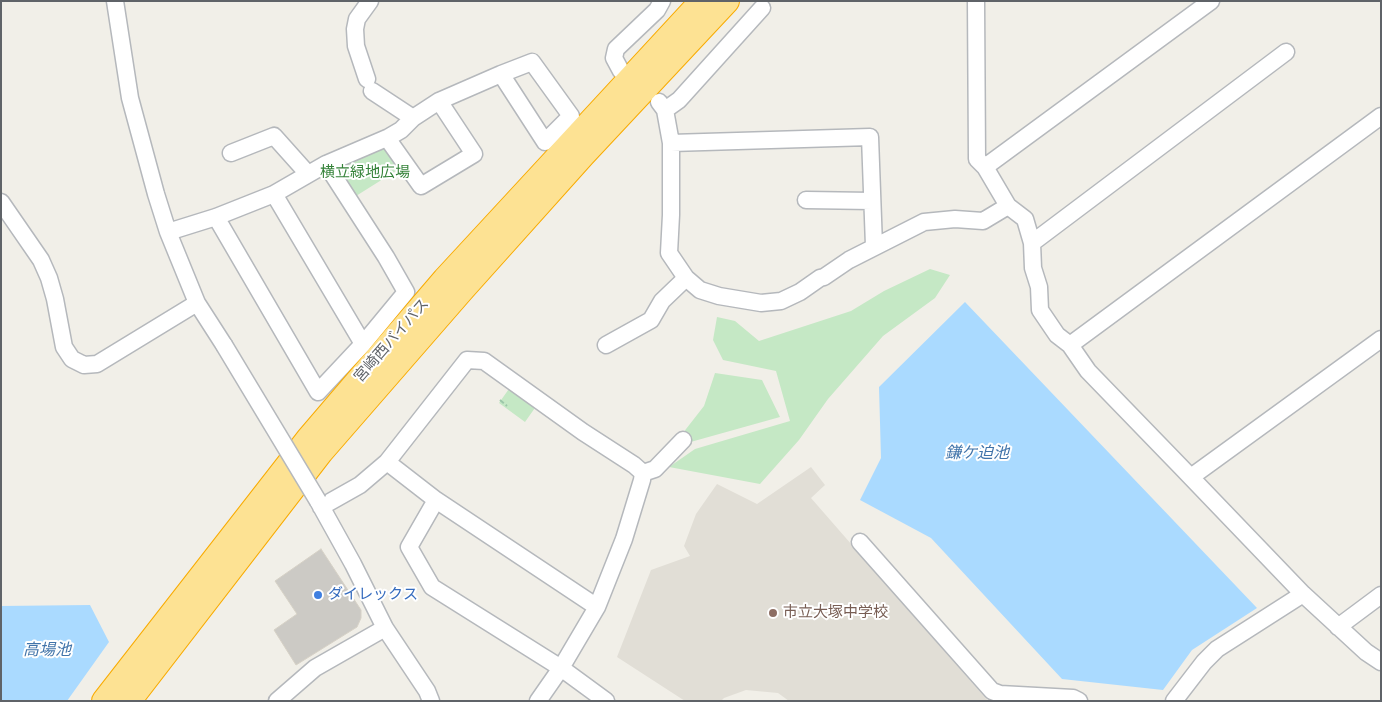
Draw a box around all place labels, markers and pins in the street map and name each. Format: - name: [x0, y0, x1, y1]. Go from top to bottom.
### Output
- place label: ダイレックス: [328, 586, 418, 604]
- marker: ダイレックス: [312, 589, 324, 601]
- place label: 市立大塚中学校: [783, 604, 888, 622]
- marker: 市立大塚中学校: [767, 607, 779, 619]

